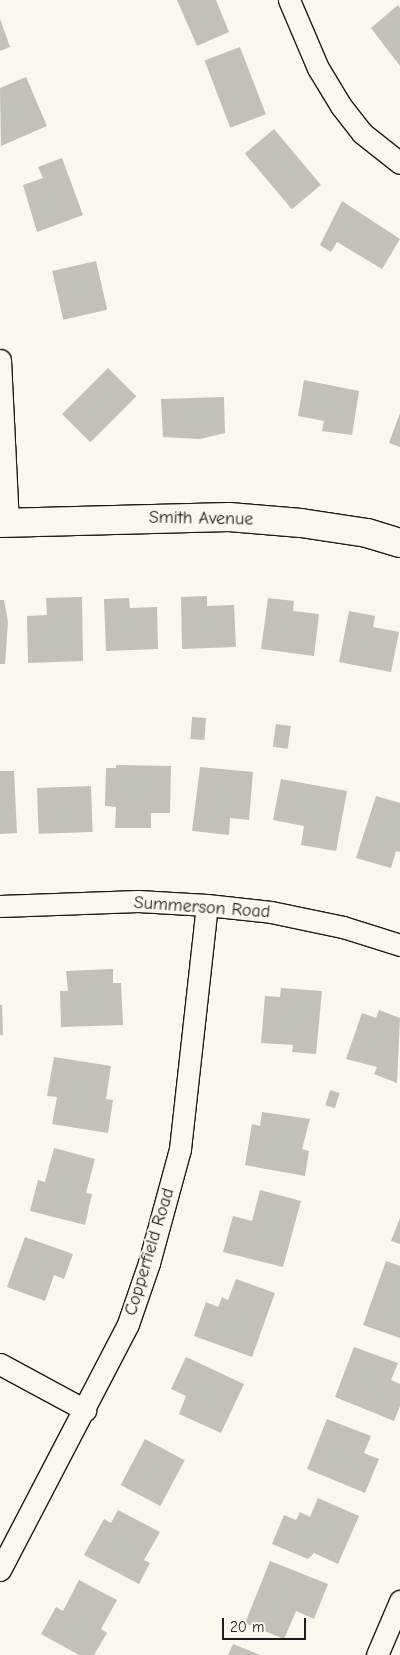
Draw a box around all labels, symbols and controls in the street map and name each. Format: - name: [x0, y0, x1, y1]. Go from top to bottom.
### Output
- street label: Smith Avenue: [149, 507, 253, 531]
- street label: Summerson Road: [133, 892, 271, 924]
- street label: Copperfield Road: [120, 1186, 180, 1318]
- scale bar: [225, 1608, 309, 1640]
- text: 20 m: [230, 1618, 264, 1636]

